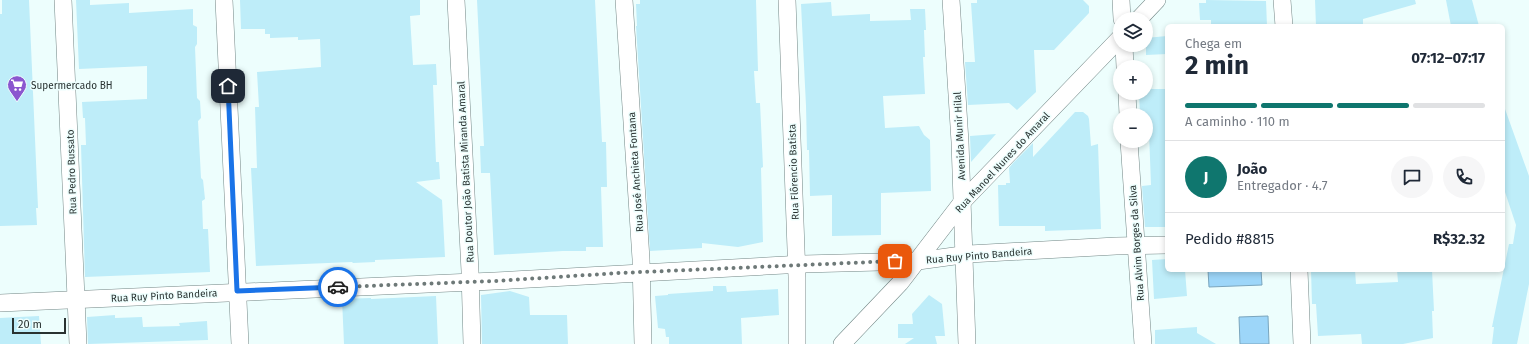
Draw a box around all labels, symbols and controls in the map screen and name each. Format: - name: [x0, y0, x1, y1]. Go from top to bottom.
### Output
- map controls: [1113, 12, 1153, 148]
- button: layers: [1113, 12, 1153, 52]
- text: Chega em: [1185, 36, 1242, 51]
- text: 07:12–07:17: [1411, 49, 1485, 67]
- text: 2 min: [1185, 50, 1249, 81]
- button: +: [1113, 60, 1153, 100]
- pin: [211, 69, 245, 103]
- supermarket icon: Supermercado BH: [6, 74, 28, 102]
- icon: home: [217, 75, 239, 97]
- place label: Supermercado BH: [31, 80, 113, 92]
- street label: Rua Doutor João Batista Miranda Amaral: [455, 81, 477, 263]
- street label: Avenida Munir Hilal: [952, 91, 968, 180]
- button: −: [1113, 108, 1153, 148]
- street label: Rua Manoel Nunes do Amaral: [953, 110, 1053, 215]
- street label: Rua José Anchieta Fontana: [626, 112, 646, 232]
- text: A caminho · 110 m: [1185, 114, 1290, 129]
- street label: Rua Flôrencio Batista: [786, 124, 802, 220]
- street label: Rua Pedro Bussato: [65, 129, 79, 215]
- button: chat: [1391, 156, 1433, 198]
- button: phone: [1443, 156, 1485, 198]
- text: João: [1237, 160, 1267, 178]
- text: J: [1204, 168, 1208, 186]
- text: Entregador · 4.7: [1237, 178, 1328, 193]
- street label: Rua Alvim Borges da Silva: [1127, 185, 1147, 301]
- text: Pedido #8815: [1185, 230, 1274, 248]
- text: R$32.32: [1433, 230, 1485, 248]
- pin: [878, 244, 912, 278]
- street label: Rua Ruy Pinto Bandeira: [926, 245, 1033, 267]
- icon: bag: [884, 250, 906, 272]
- courier: [318, 267, 358, 307]
- icon: car: [327, 276, 349, 298]
- street label: Rua Ruy Pinto Bandeira: [111, 287, 218, 305]
- scale bar: [12, 316, 66, 335]
- text: 20 m: [18, 318, 42, 331]

